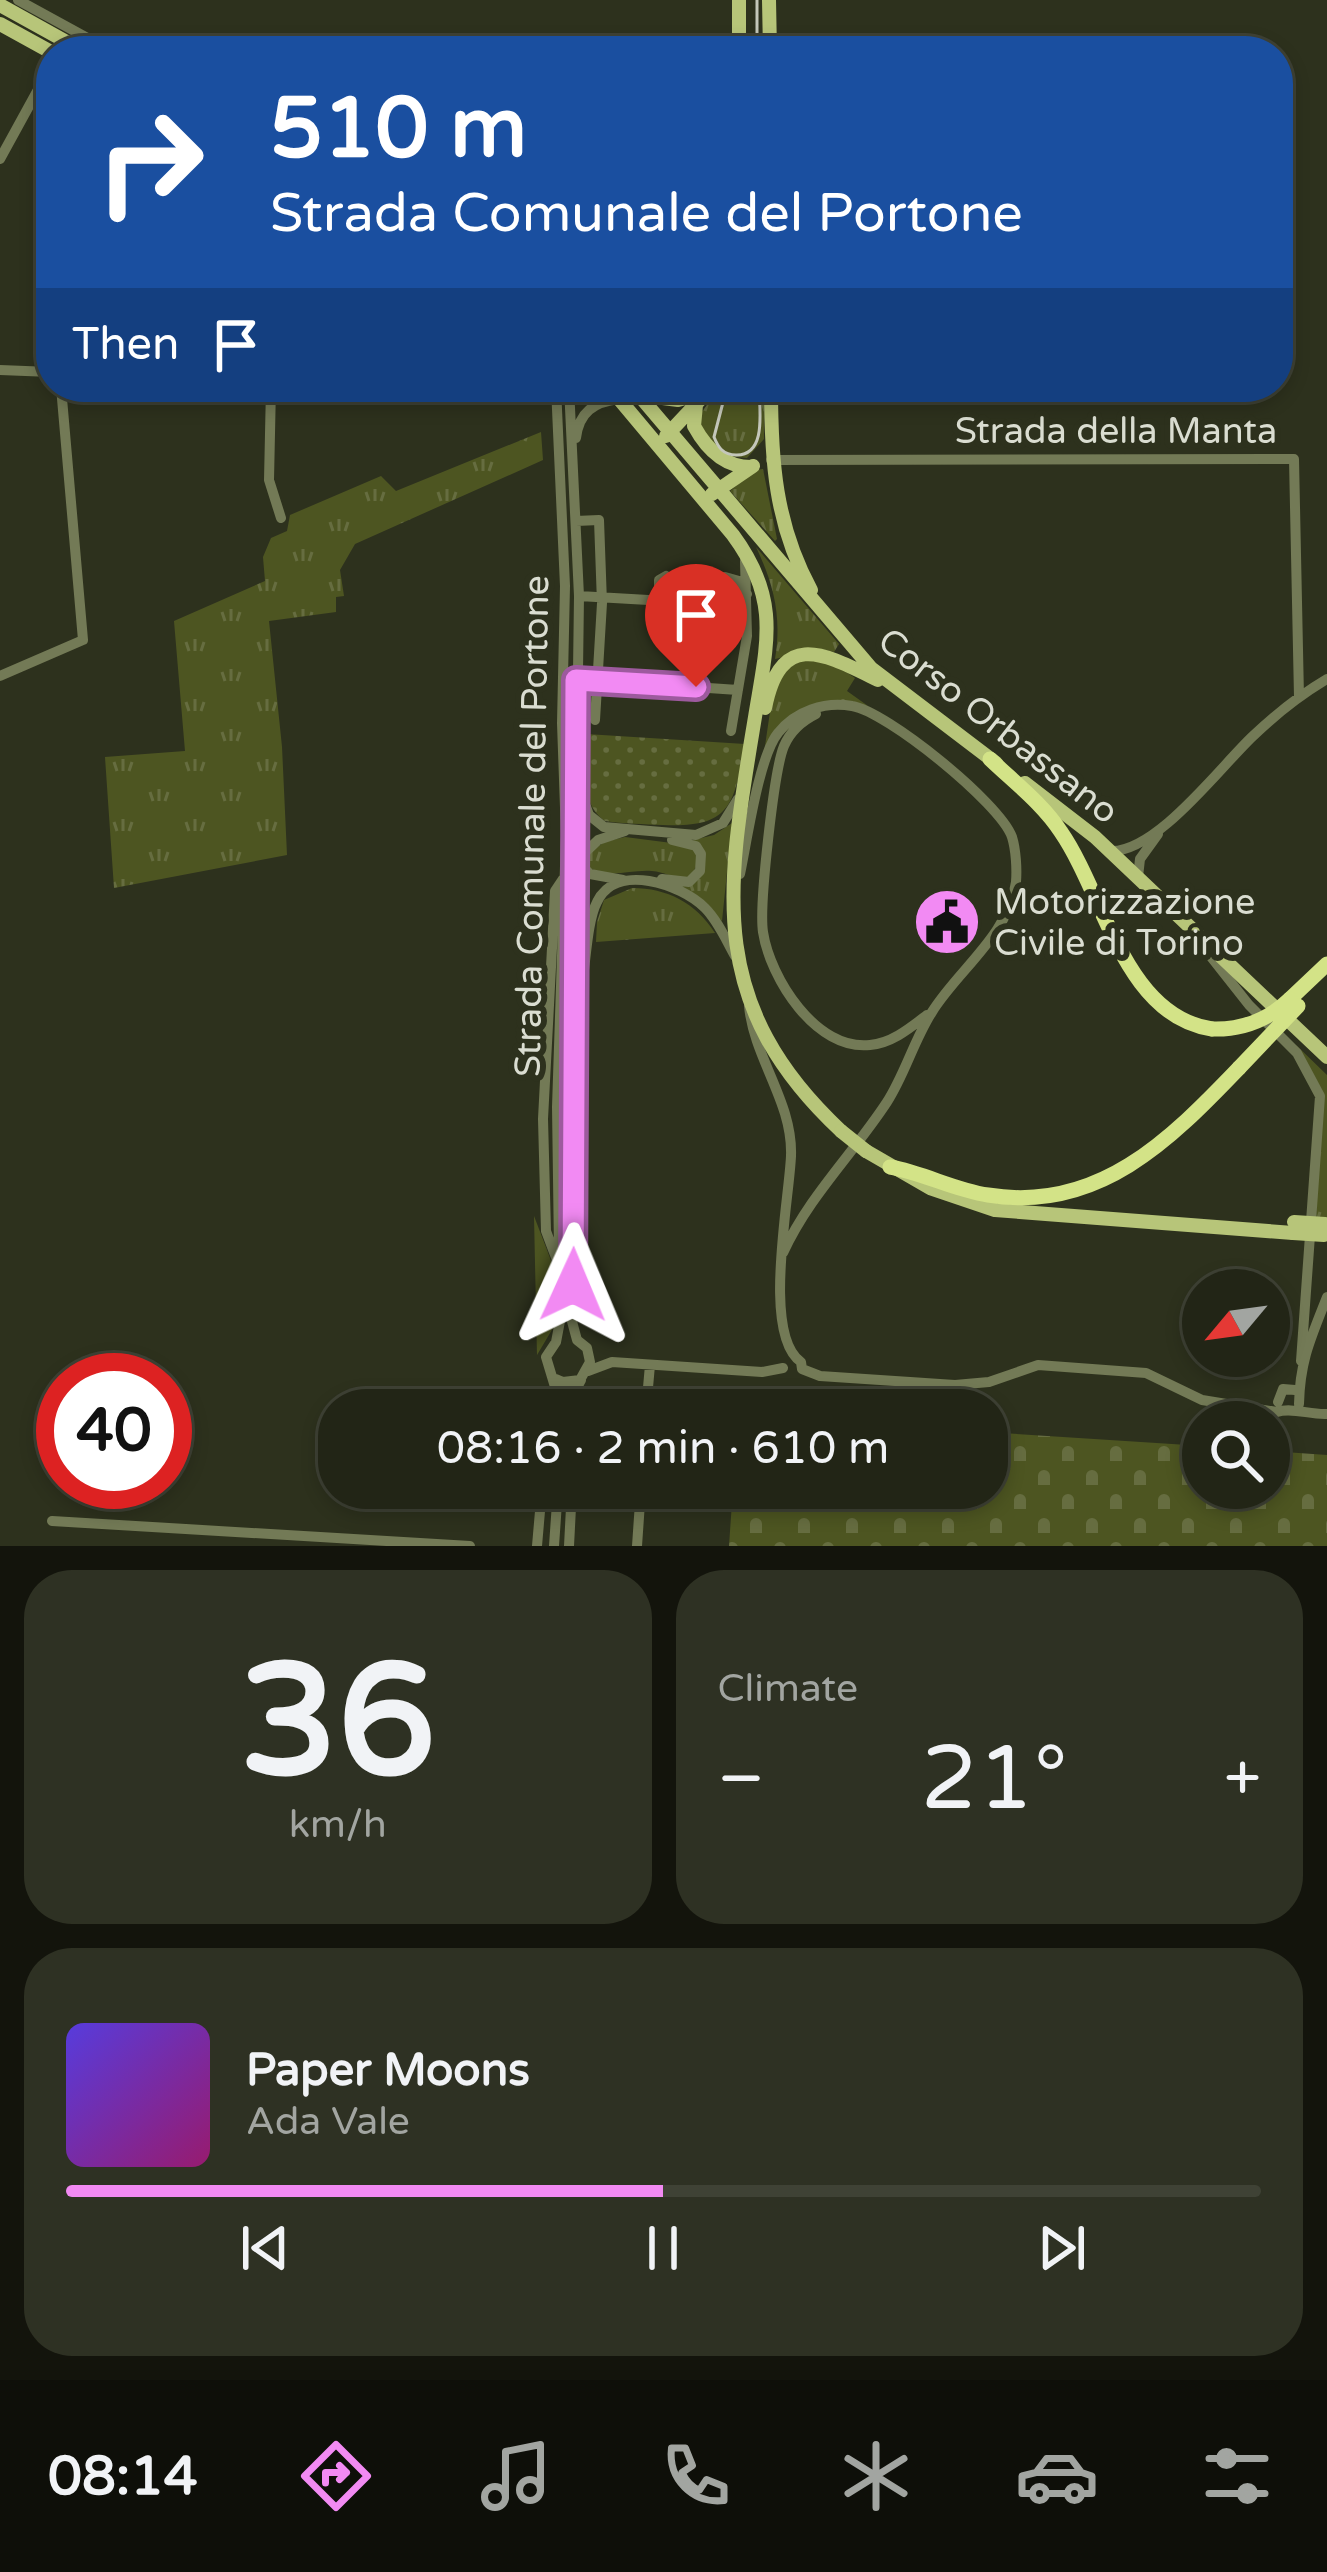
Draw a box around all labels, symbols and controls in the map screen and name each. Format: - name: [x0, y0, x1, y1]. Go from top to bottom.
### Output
- text: 510 m: [270, 79, 527, 180]
- icon: right: [72, 84, 228, 240]
- text: Strada Comunale del Portone: [270, 181, 1023, 246]
- icon: arrive: [203, 312, 269, 378]
- text: Then: [72, 318, 179, 372]
- street label: Strada della Manta: [955, 410, 1277, 453]
- pin: [645, 564, 747, 687]
- street label: Strada Comunale del Portone: [507, 575, 558, 1077]
- icon: arrive: [663, 582, 729, 648]
- street label: Corso Orbassano: [869, 619, 1127, 833]
- place label: Motorizzazione Civile di Torino: [994, 881, 1255, 965]
- public building icon: Motorizzazione Civile di Torino: [912, 887, 982, 957]
- position arrow: [510, 1222, 636, 1348]
- north arrow: [1182, 1269, 1290, 1377]
- map controls: [1182, 1269, 1290, 1509]
- speed limit sign: 40: [36, 1353, 192, 1509]
- button: search: [1182, 1401, 1290, 1509]
- text: 08:16 · 2 min · 610 m: [437, 1422, 889, 1476]
- text: 36: [240, 1629, 436, 1817]
- text: Climate: [718, 1665, 858, 1712]
- text: 21°: [921, 1725, 1068, 1834]
- text: −: [718, 1739, 765, 1819]
- text: +: [1224, 1739, 1261, 1819]
- text: km/h: [289, 1801, 387, 1848]
- text: Paper Moons: [246, 2044, 530, 2098]
- text: Ada Vale: [246, 2098, 410, 2145]
- icon: previous: [232, 2215, 298, 2281]
- icon: pause: [630, 2215, 696, 2281]
- icon: next: [1029, 2215, 1095, 2281]
- icon: directions: [294, 2434, 378, 2518]
- icon: music: [474, 2434, 558, 2518]
- icon: phone: [654, 2434, 738, 2518]
- icon: climate: [834, 2434, 918, 2518]
- icon: car: [1015, 2434, 1099, 2518]
- icon: filters: [1195, 2434, 1279, 2518]
- text: 08:14: [48, 2444, 198, 2509]

